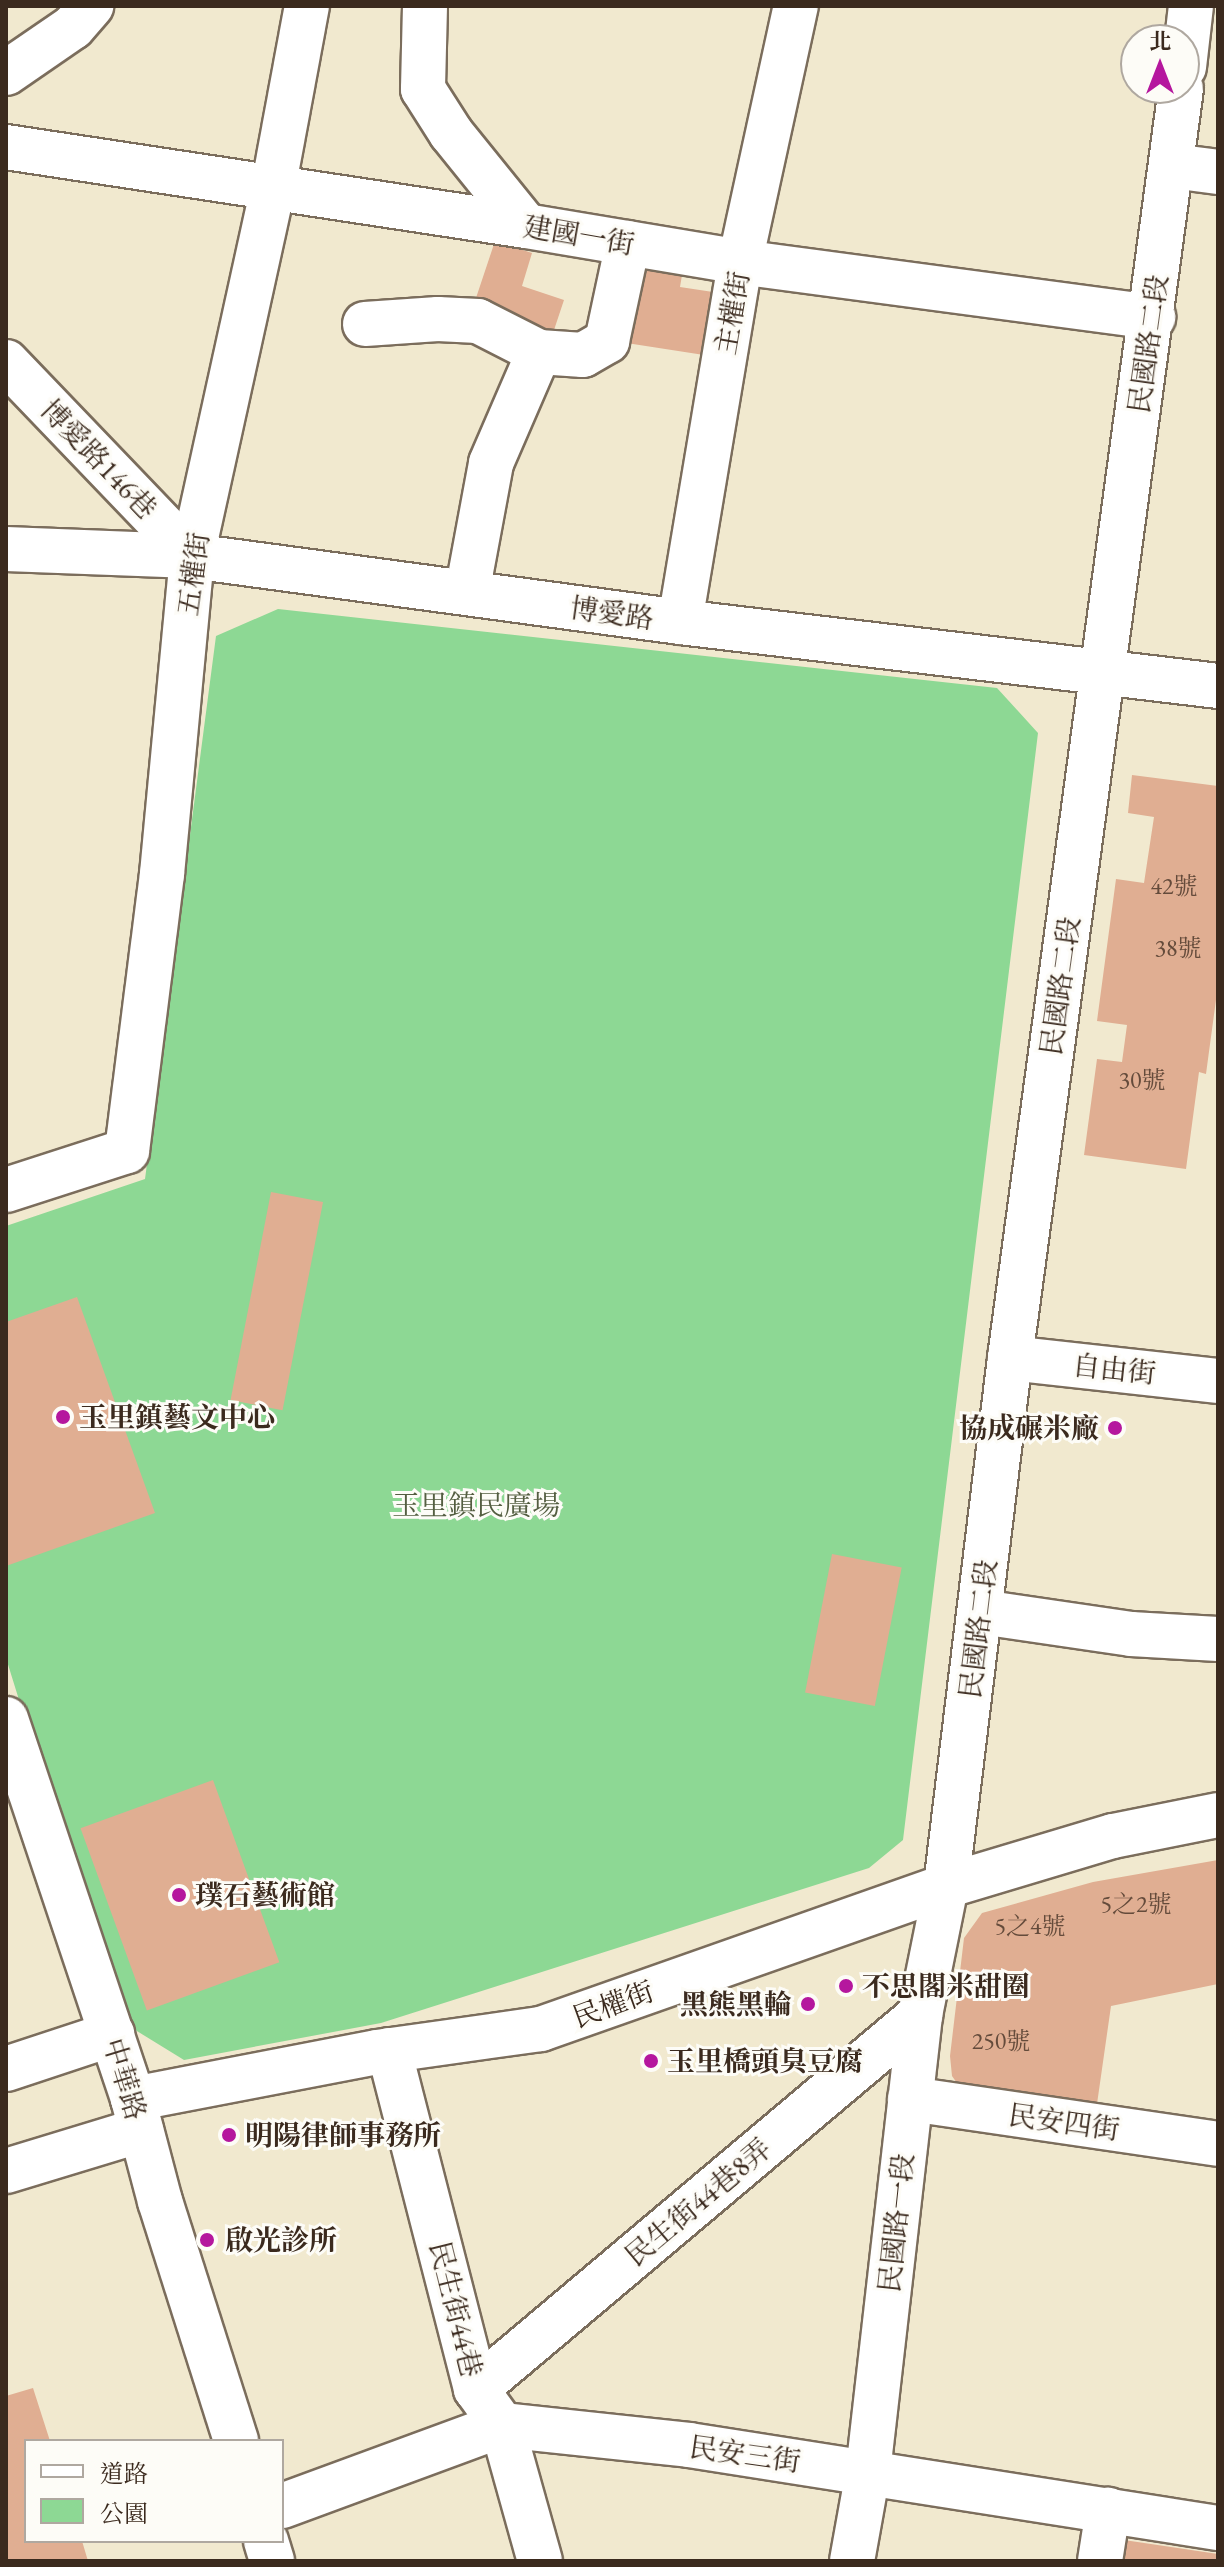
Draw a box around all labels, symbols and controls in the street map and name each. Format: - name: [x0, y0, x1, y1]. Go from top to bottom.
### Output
- north arrow: [1120, 24, 1200, 104]
- text: 北: [1149, 27, 1171, 56]
- street label: 建國一街: [521, 209, 637, 261]
- street label: 主權街: [708, 269, 756, 357]
- street label: 民國路二段: [1122, 272, 1174, 416]
- street label: 博愛路146巷: [34, 393, 164, 525]
- street label: 五權街: [171, 530, 215, 618]
- street label: 博愛路: [568, 591, 656, 635]
- house number: 42號: [1150, 872, 1198, 900]
- street label: 民國路二段: [1034, 914, 1086, 1058]
- house number: 38號: [1154, 934, 1202, 962]
- house number: 30號: [1118, 1066, 1166, 1094]
- street label: 自由街: [1070, 1348, 1158, 1390]
- place label: 玉里鎮藝文中心: [79, 1400, 275, 1434]
- marker: 玉里鎮藝文中心: [54, 1408, 72, 1426]
- place label: 協成碾米廠: [959, 1411, 1099, 1445]
- marker: 協成碾米廠: [1106, 1419, 1124, 1437]
- park label: 玉里鎮民廣場: [392, 1488, 560, 1522]
- street label: 民國路二段: [953, 1557, 1003, 1701]
- place label: 璞石藝術館: [195, 1878, 335, 1912]
- marker: 璞石藝術館: [170, 1886, 188, 1904]
- house number: 5之2號: [1100, 1890, 1172, 1918]
- house number: 5之4號: [994, 1912, 1066, 1940]
- place label: 不思閣米甜圈: [862, 1969, 1030, 2003]
- street label: 民權街: [568, 1974, 658, 2034]
- marker: 不思閣米甜圈: [837, 1977, 855, 1995]
- place label: 黑熊黑輪: [680, 1987, 792, 2021]
- marker: 黑熊黑輪: [799, 1995, 817, 2013]
- house number: 250號: [972, 2027, 1030, 2055]
- street label: 中華路: [97, 2034, 153, 2124]
- place label: 玉里橋頭臭豆腐: [667, 2044, 863, 2078]
- marker: 玉里橋頭臭豆腐: [642, 2052, 660, 2070]
- street label: 民安四街: [1006, 2098, 1122, 2146]
- place label: 明陽律師事務所: [245, 2118, 441, 2152]
- marker: 明陽律師事務所: [220, 2126, 238, 2144]
- street label: 民生街44巷8弄: [618, 2131, 778, 2273]
- street label: 民國路一段: [872, 2152, 920, 2294]
- place label: 啟光診所: [225, 2223, 337, 2257]
- marker: 啟光診所: [196, 2229, 218, 2251]
- street label: 民生街44巷: [423, 2238, 489, 2380]
- street label: 民安三街: [687, 2430, 803, 2478]
- legend: [24, 2439, 284, 2543]
- text: 道路: [100, 2458, 148, 2489]
- text: 公園: [100, 2498, 148, 2529]

